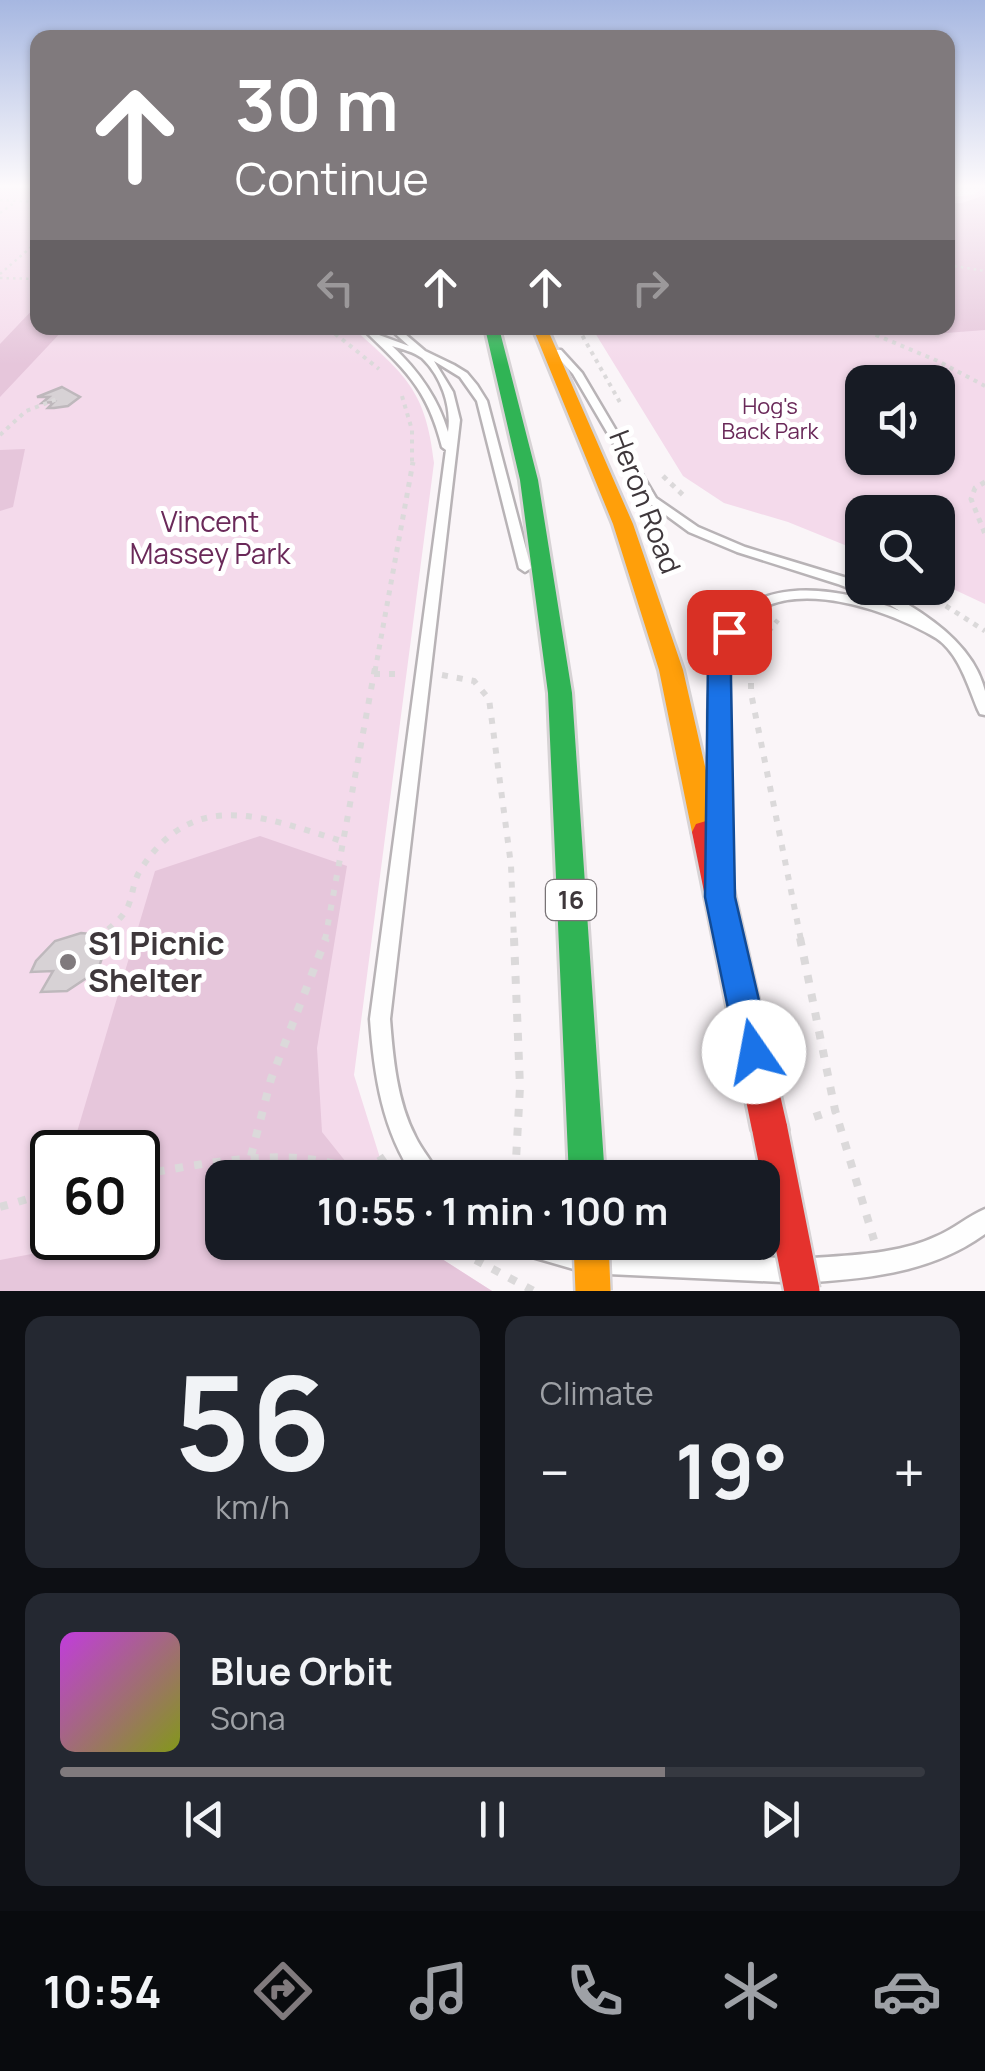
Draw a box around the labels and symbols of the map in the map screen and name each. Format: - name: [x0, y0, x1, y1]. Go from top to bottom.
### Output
- park label: Hog's Back Park: [721, 391, 820, 446]
- street label: Heron Road: [601, 425, 691, 579]
- park label: Vincent Massey Park: [130, 502, 291, 572]
- pin: [687, 590, 772, 675]
- road number: 16: [546, 880, 596, 920]
- place label: S1 Picnic Shelter: [88, 921, 225, 1002]
- marker: S1 Picnic Shelter: [57, 951, 79, 973]
- position arrow: [702, 1000, 806, 1104]
- speed limit sign: 60: [30, 1130, 160, 1260]

